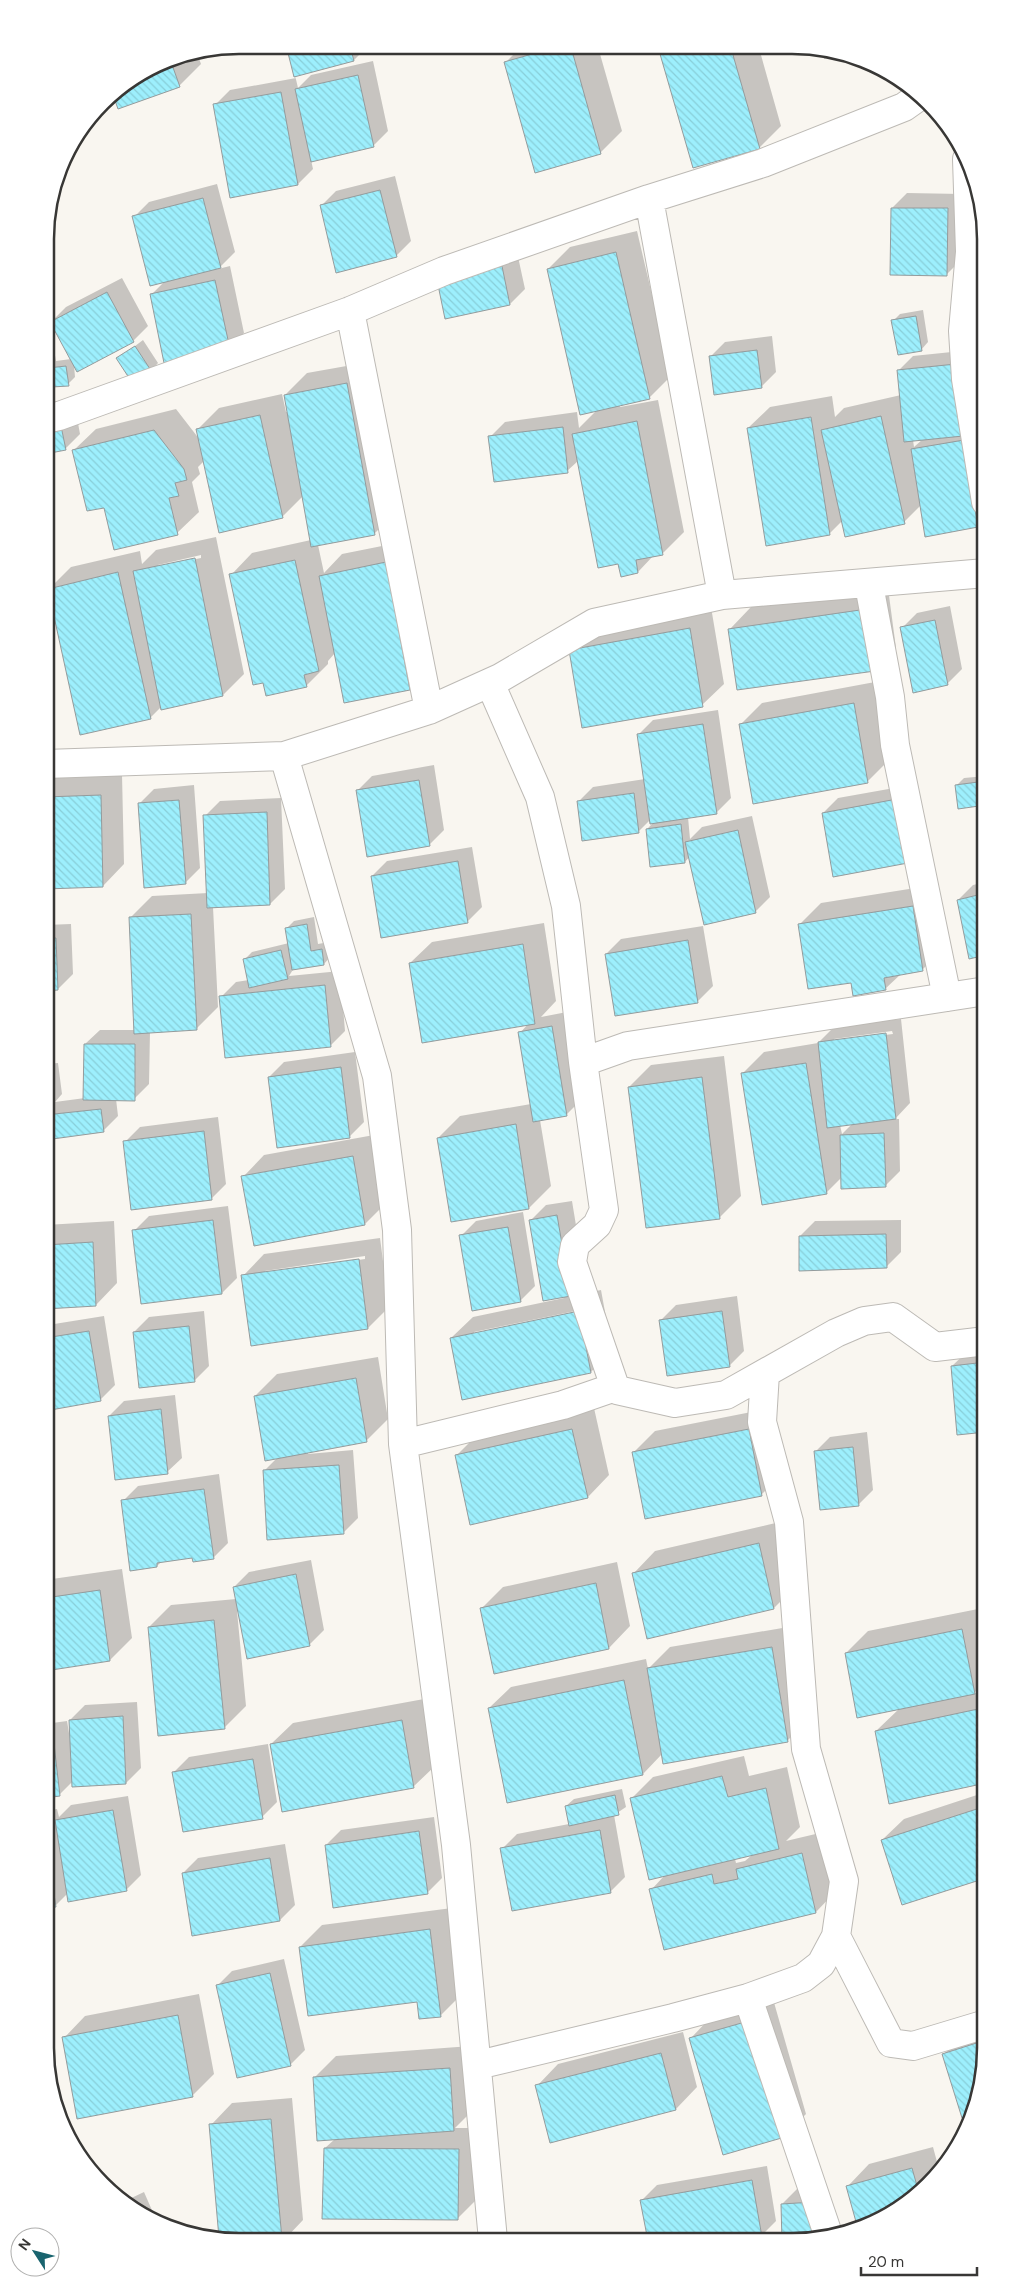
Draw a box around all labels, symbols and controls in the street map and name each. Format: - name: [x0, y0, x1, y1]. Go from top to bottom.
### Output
- north arrow: [10, 2227, 60, 2277]
- text: N: [14, 2235, 35, 2254]
- scale bar: [861, 2244, 977, 2276]
- text: 20 m: [868, 2252, 904, 2272]

